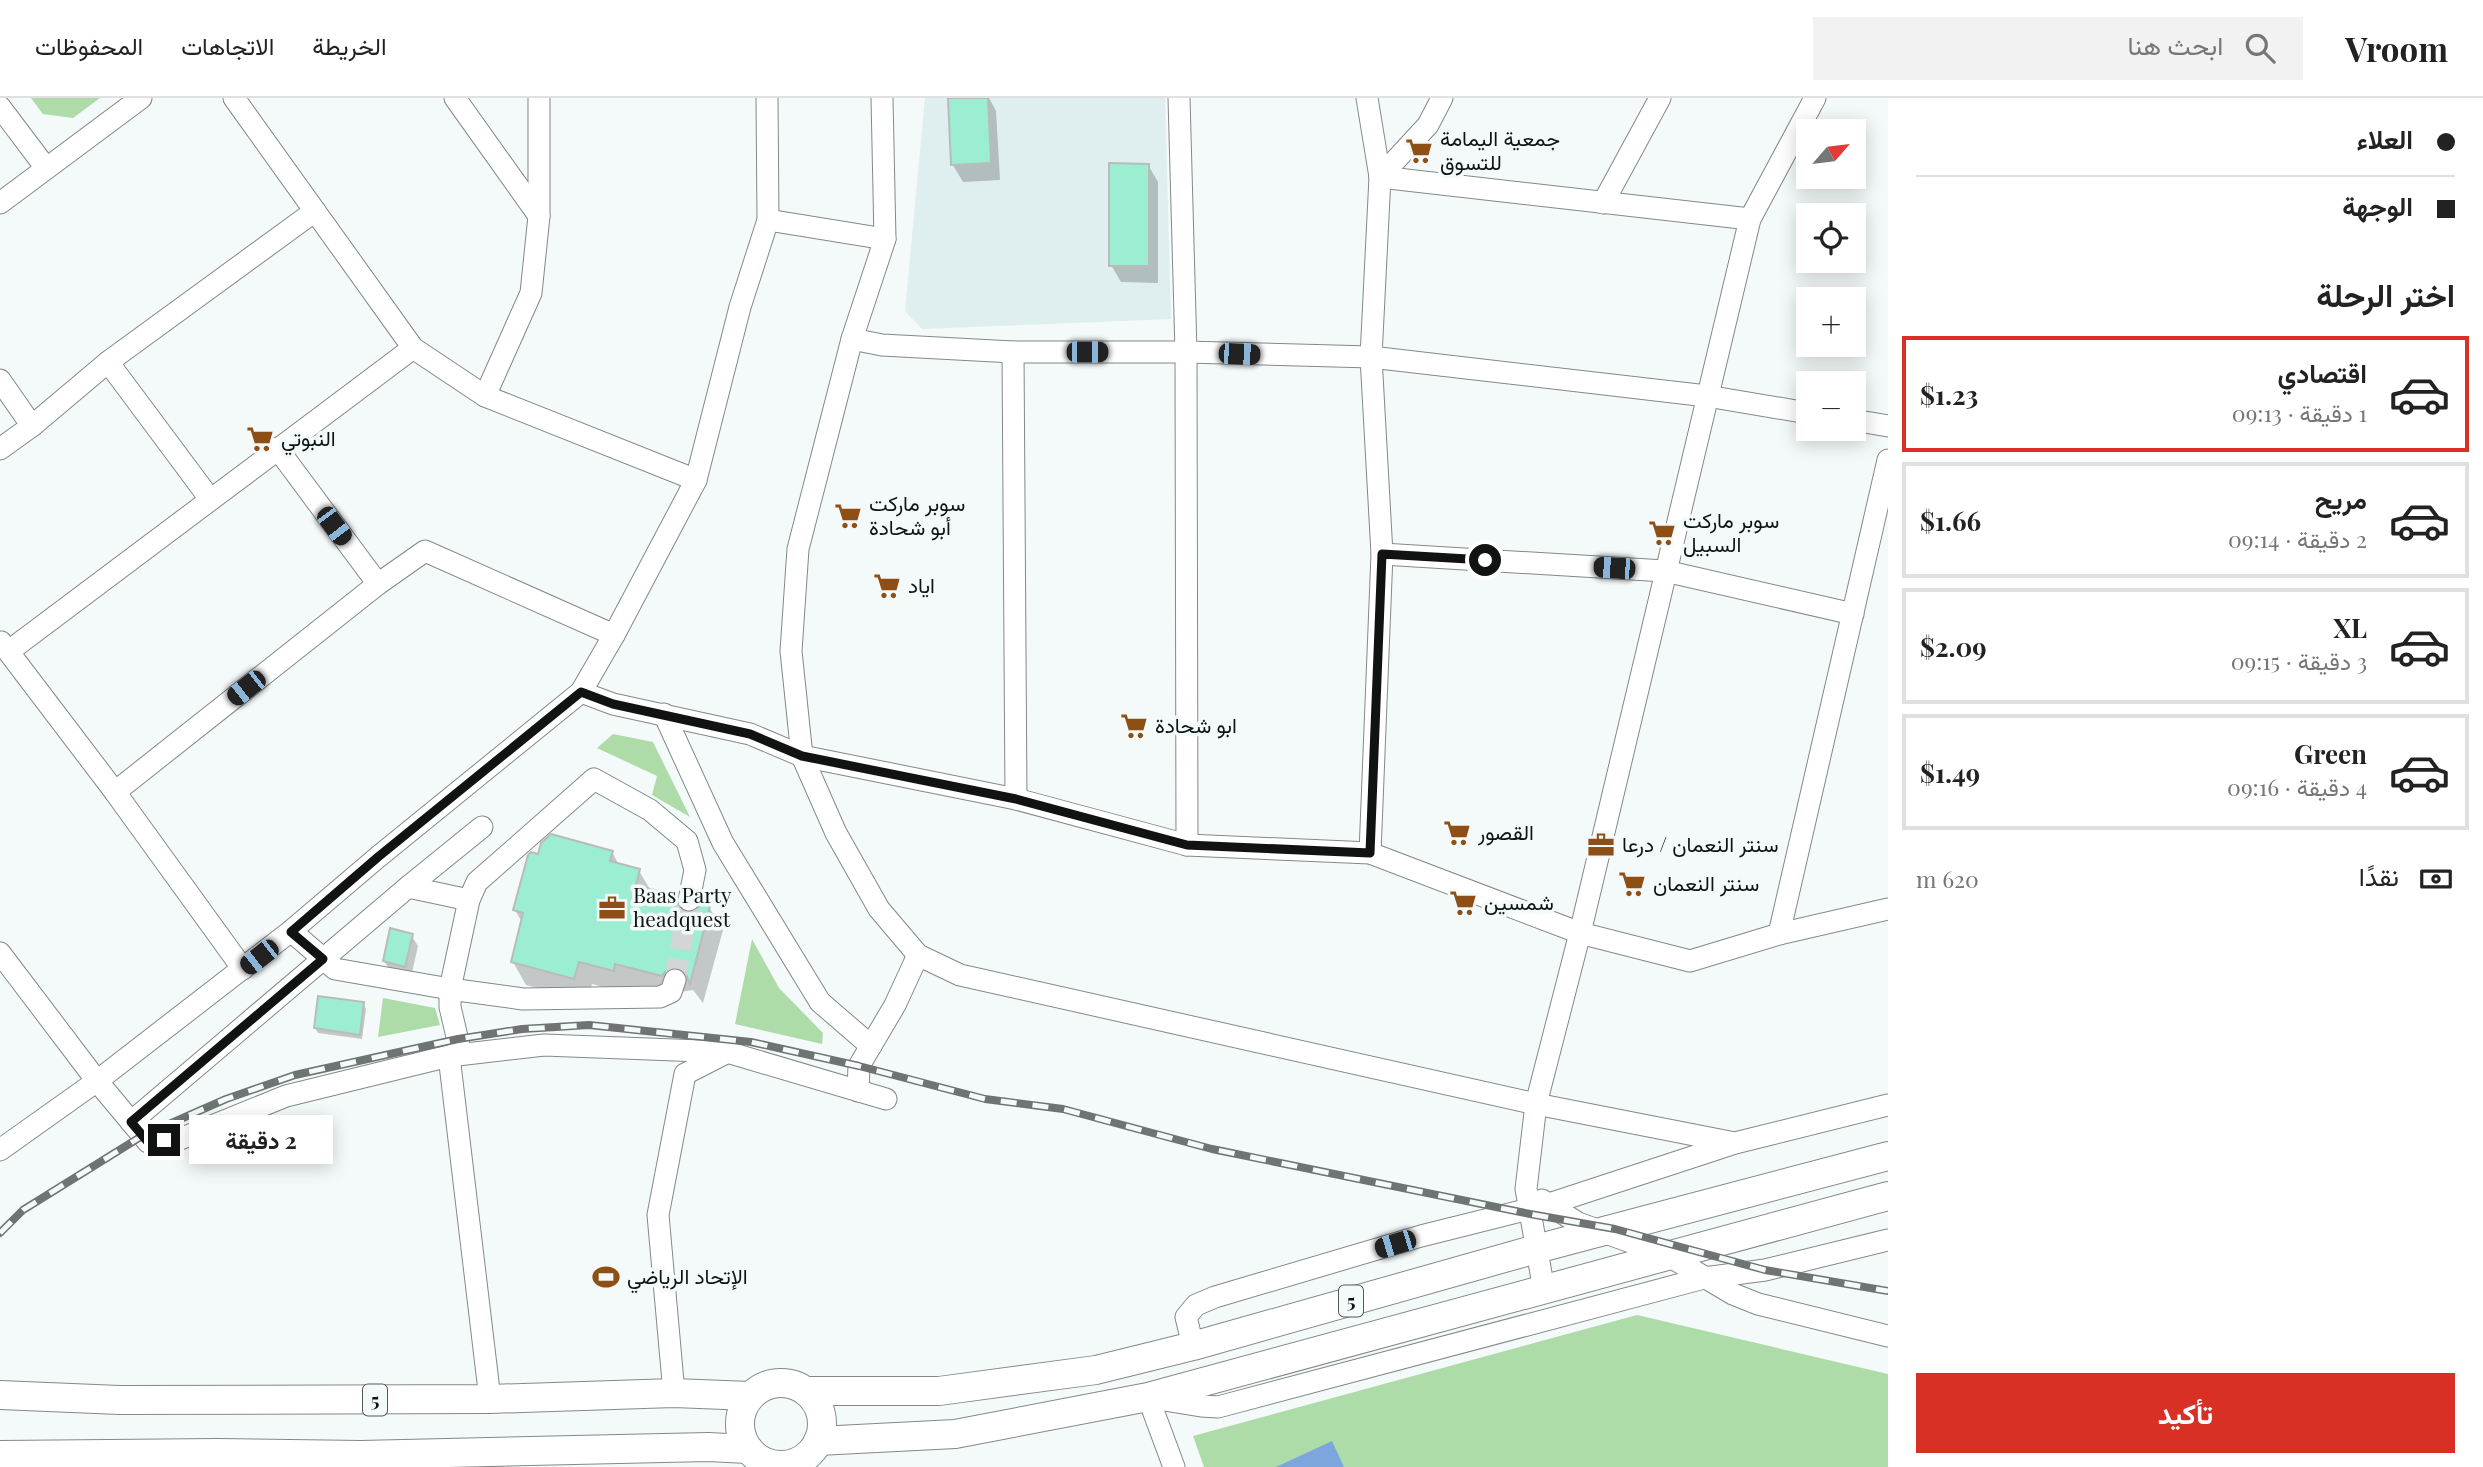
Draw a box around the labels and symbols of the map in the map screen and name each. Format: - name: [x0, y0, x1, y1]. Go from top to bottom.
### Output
- north arrow: [1796, 119, 1866, 189]
- place label: جمعية اليمامة للتسوق: [1440, 123, 1560, 176]
- supermarket icon: جمعية اليمامة للتسوق: [1404, 136, 1434, 166]
- car: [1067, 342, 1109, 363]
- car: [1218, 343, 1261, 365]
- place label: النبوتي: [281, 423, 336, 456]
- supermarket icon: النبوتي: [245, 424, 275, 454]
- place label: سوبر ماركت أبو شحادة: [869, 488, 965, 541]
- supermarket icon: سوبر ماركت أبو شحادة: [833, 501, 863, 531]
- car: [313, 503, 356, 549]
- place label: سوبر ماركت السبيل: [1683, 505, 1779, 557]
- supermarket icon: سوبر ماركت السبيل: [1647, 518, 1677, 548]
- route start: [1469, 544, 1501, 576]
- car: [1593, 556, 1636, 580]
- place label: اياد: [908, 570, 935, 598]
- supermarket icon: اياد: [872, 571, 902, 601]
- car: [223, 667, 270, 709]
- place label: ابو شحادة: [1155, 710, 1237, 739]
- supermarket icon: ابو شحادة: [1119, 711, 1149, 741]
- place label: القصور: [1477, 817, 1534, 846]
- supermarket icon: القصور: [1442, 818, 1472, 848]
- place label: سنتر النعمان / درعا: [1622, 829, 1779, 858]
- office icon: سنتر النعمان / درعا: [1586, 830, 1616, 860]
- place label: سنتر النعمان: [1653, 868, 1759, 897]
- supermarket icon: سنتر النعمان: [1617, 869, 1647, 899]
- place label: Baas Party headquest: [633, 880, 732, 932]
- place label: شمسين: [1484, 887, 1554, 915]
- supermarket icon: شمسين: [1448, 888, 1478, 918]
- office icon: Baas Party headquest: [597, 893, 627, 923]
- car: [236, 936, 283, 978]
- callout: 2 دقيقة: [188, 1116, 332, 1164]
- route end: [148, 1124, 180, 1156]
- car: [1372, 1228, 1419, 1260]
- place label: الإتحاد الرياضي: [627, 1261, 748, 1294]
- sports icon: الإتحاد الرياضي: [591, 1262, 621, 1292]
- road number: 5: [1339, 1286, 1363, 1316]
- road number: 5: [363, 1384, 387, 1416]

